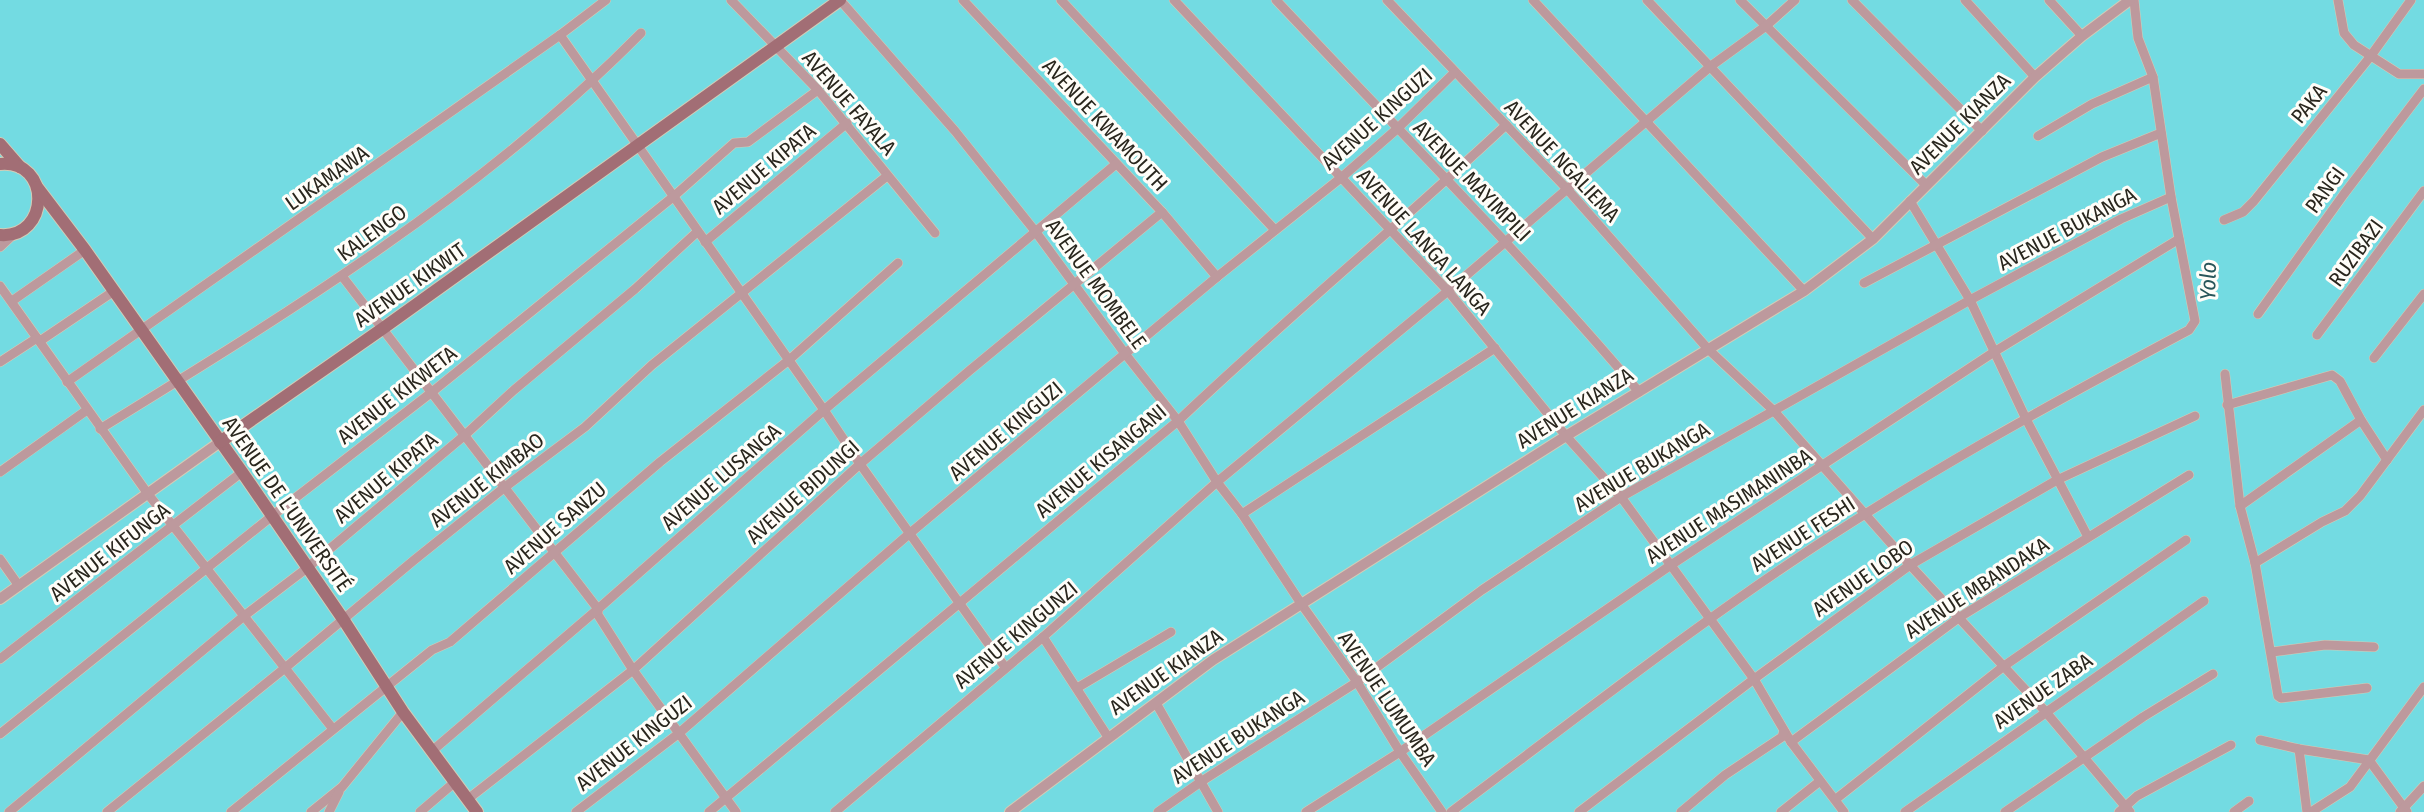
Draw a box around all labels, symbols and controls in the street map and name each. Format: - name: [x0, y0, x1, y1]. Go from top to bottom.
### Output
- street label: AVENUE FAYALA: [796, 45, 902, 161]
- street label: AVENUE KWAMOUTH: [1037, 53, 1173, 197]
- street label: AVENUE KINGUZI: [1316, 62, 1438, 176]
- street label: AVENUE KIANZA: [1904, 68, 2016, 180]
- street label: PAKA: [2285, 79, 2333, 129]
- street label: AVENUE NGALIEMA: [1499, 94, 1625, 228]
- street label: AVENUE MAYIMPILI: [1408, 115, 1536, 247]
- street label: AVENUE KIPATA: [707, 118, 821, 220]
- street label: LUKAMAWA: [280, 140, 374, 216]
- street label: PANGI: [2299, 162, 2351, 218]
- street label: AVENUE LANGA LANGA: [1351, 163, 1497, 321]
- street label: AVENUE BUKANGA: [1993, 182, 2141, 276]
- street label: KALENGO: [332, 199, 412, 267]
- street label: AVENUE MOMBELE: [1040, 214, 1152, 354]
- street label: RUZIBAZI: [2323, 214, 2389, 292]
- street label: AVENUE KIKWIT: [349, 237, 471, 333]
- water label: Yolo: [2194, 262, 2222, 300]
- street label: AVENUE KIKWETA: [332, 340, 462, 450]
- street label: AVENUE KIANZA: [1512, 362, 1638, 454]
- street label: AVENUE KINGUZI: [944, 376, 1068, 486]
- street label: AVENUE KISANGANI: [1030, 399, 1172, 523]
- street label: AVENUE DE L’UNIVERSITÉ: [217, 411, 357, 597]
- street label: AVENUE BUKANGA: [1570, 416, 1714, 518]
- street label: AVENUE LUSANGA: [656, 418, 786, 536]
- street label: AVENUE KIPATA: [329, 427, 443, 529]
- street label: AVENUE KIMBAO: [425, 427, 549, 533]
- street label: AVENUE BIDUNGI: [741, 434, 865, 550]
- street label: AVENUE MASIMANINBA: [1641, 443, 1817, 569]
- street label: AVENUE SANZU: [498, 476, 612, 580]
- street label: AVENUE FESHI: [1746, 491, 1860, 577]
- street label: AVENUE KIFUNGA: [45, 497, 175, 607]
- street label: AVENUE MBANDAKA: [1900, 532, 2054, 644]
- street label: AVENUE LOBO: [1807, 534, 1919, 622]
- street label: AVENUE KINGUNZI: [949, 576, 1083, 694]
- street label: AVENUE KIANZA: [1104, 623, 1228, 721]
- street label: AVENUE LUMUMBA: [1332, 627, 1442, 771]
- street label: AVENUE ZABA: [1989, 647, 2097, 735]
- street label: AVENUE BUKANGA: [1167, 684, 1309, 790]
- street label: AVENUE KINGUZI: [571, 690, 697, 796]

